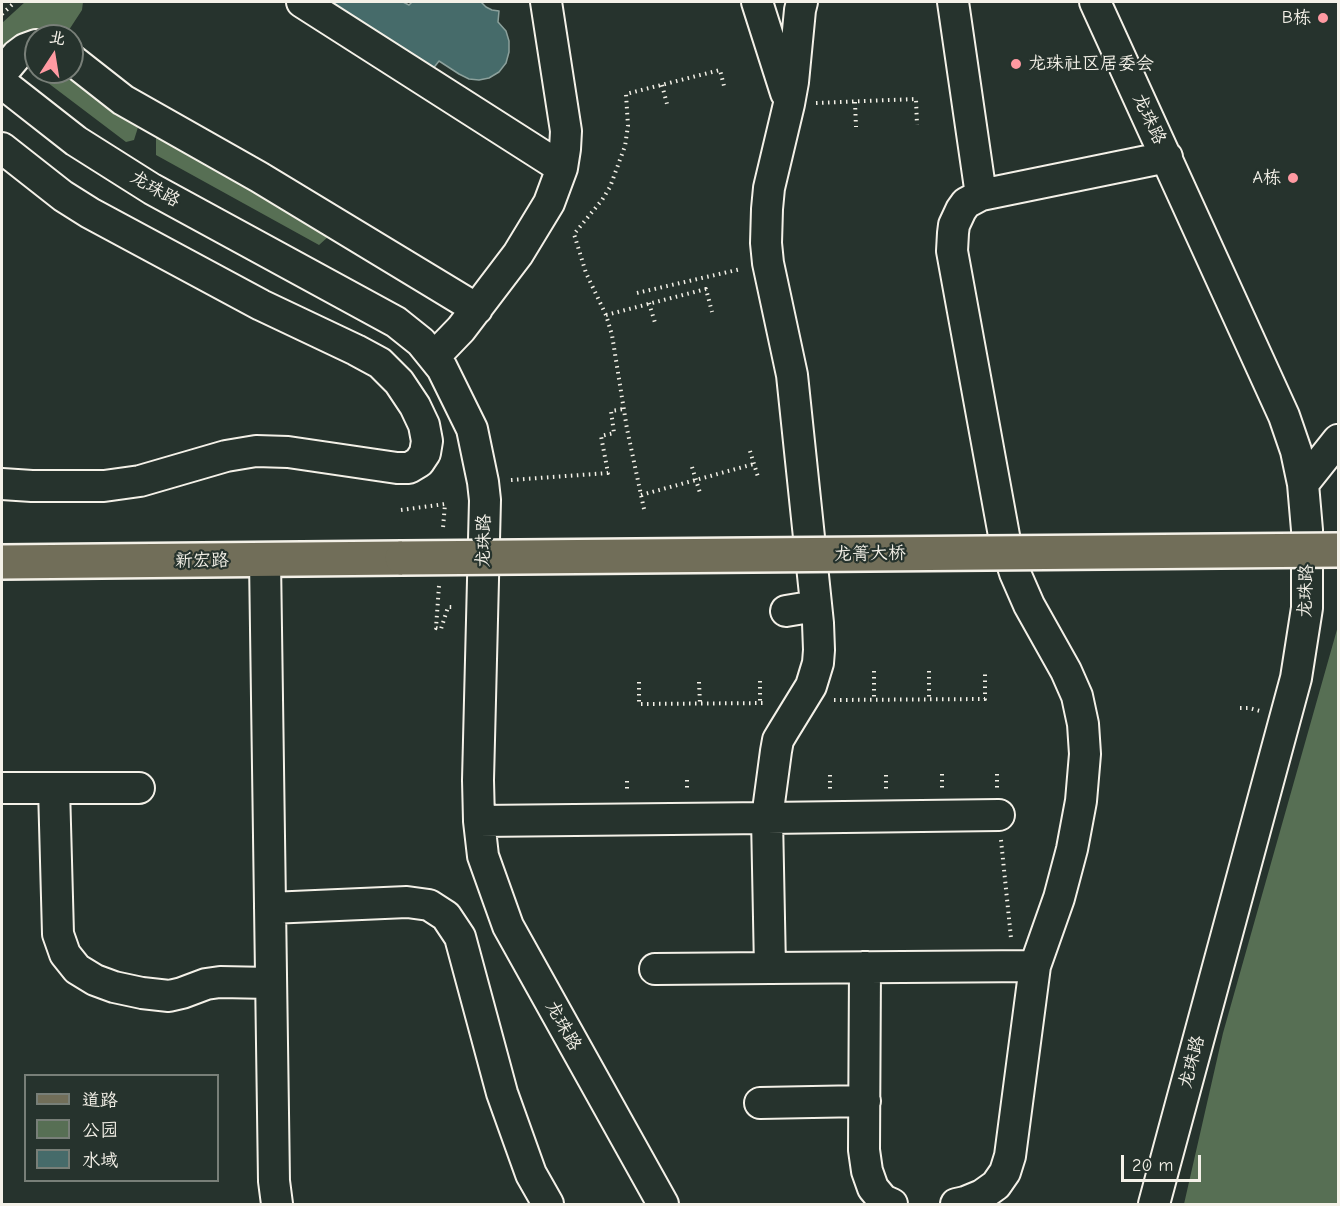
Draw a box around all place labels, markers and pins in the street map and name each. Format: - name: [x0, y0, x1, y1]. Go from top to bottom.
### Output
- place label: B栋: [1282, 7, 1311, 29]
- marker: B栋: [1316, 11, 1330, 25]
- place label: 龙珠社区居委会: [1028, 53, 1154, 75]
- marker: 龙珠社区居委会: [1009, 57, 1023, 71]
- place label: A栋: [1253, 167, 1281, 189]
- marker: A栋: [1286, 171, 1300, 185]

